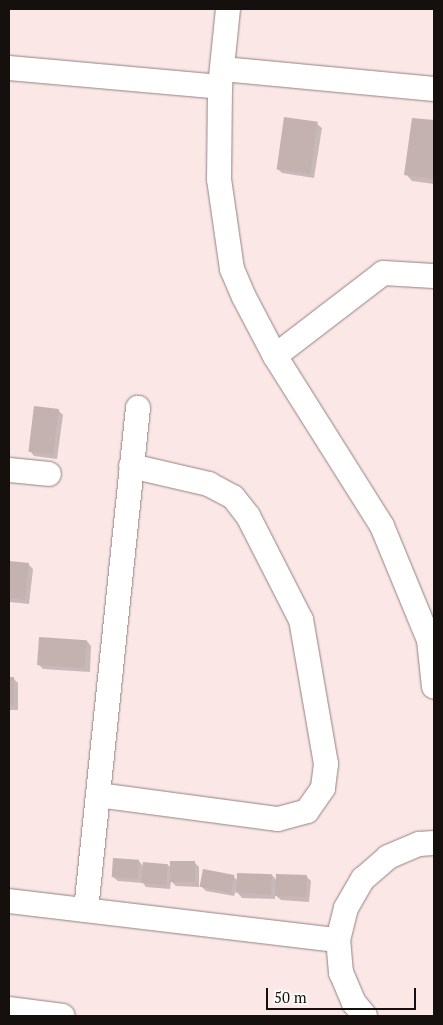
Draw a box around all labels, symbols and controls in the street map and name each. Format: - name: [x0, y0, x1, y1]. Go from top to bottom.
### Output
- scale bar: [268, 978, 418, 1010]
- text: 50 m: [274, 987, 307, 1007]

